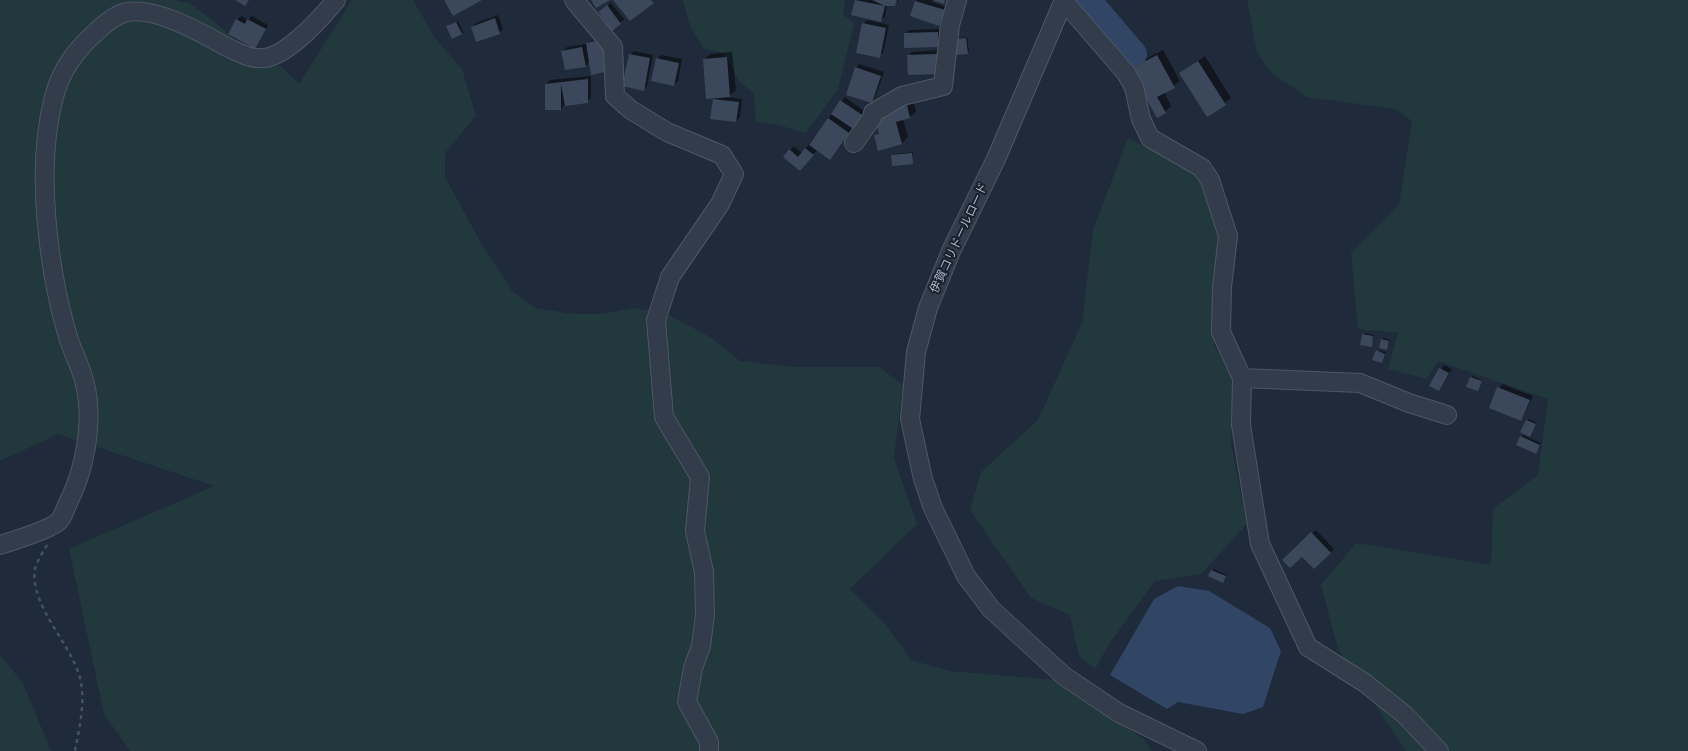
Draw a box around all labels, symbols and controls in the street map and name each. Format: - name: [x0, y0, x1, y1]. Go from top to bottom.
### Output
- street label: 伊賀コリドールロード: [927, 181, 991, 295]

